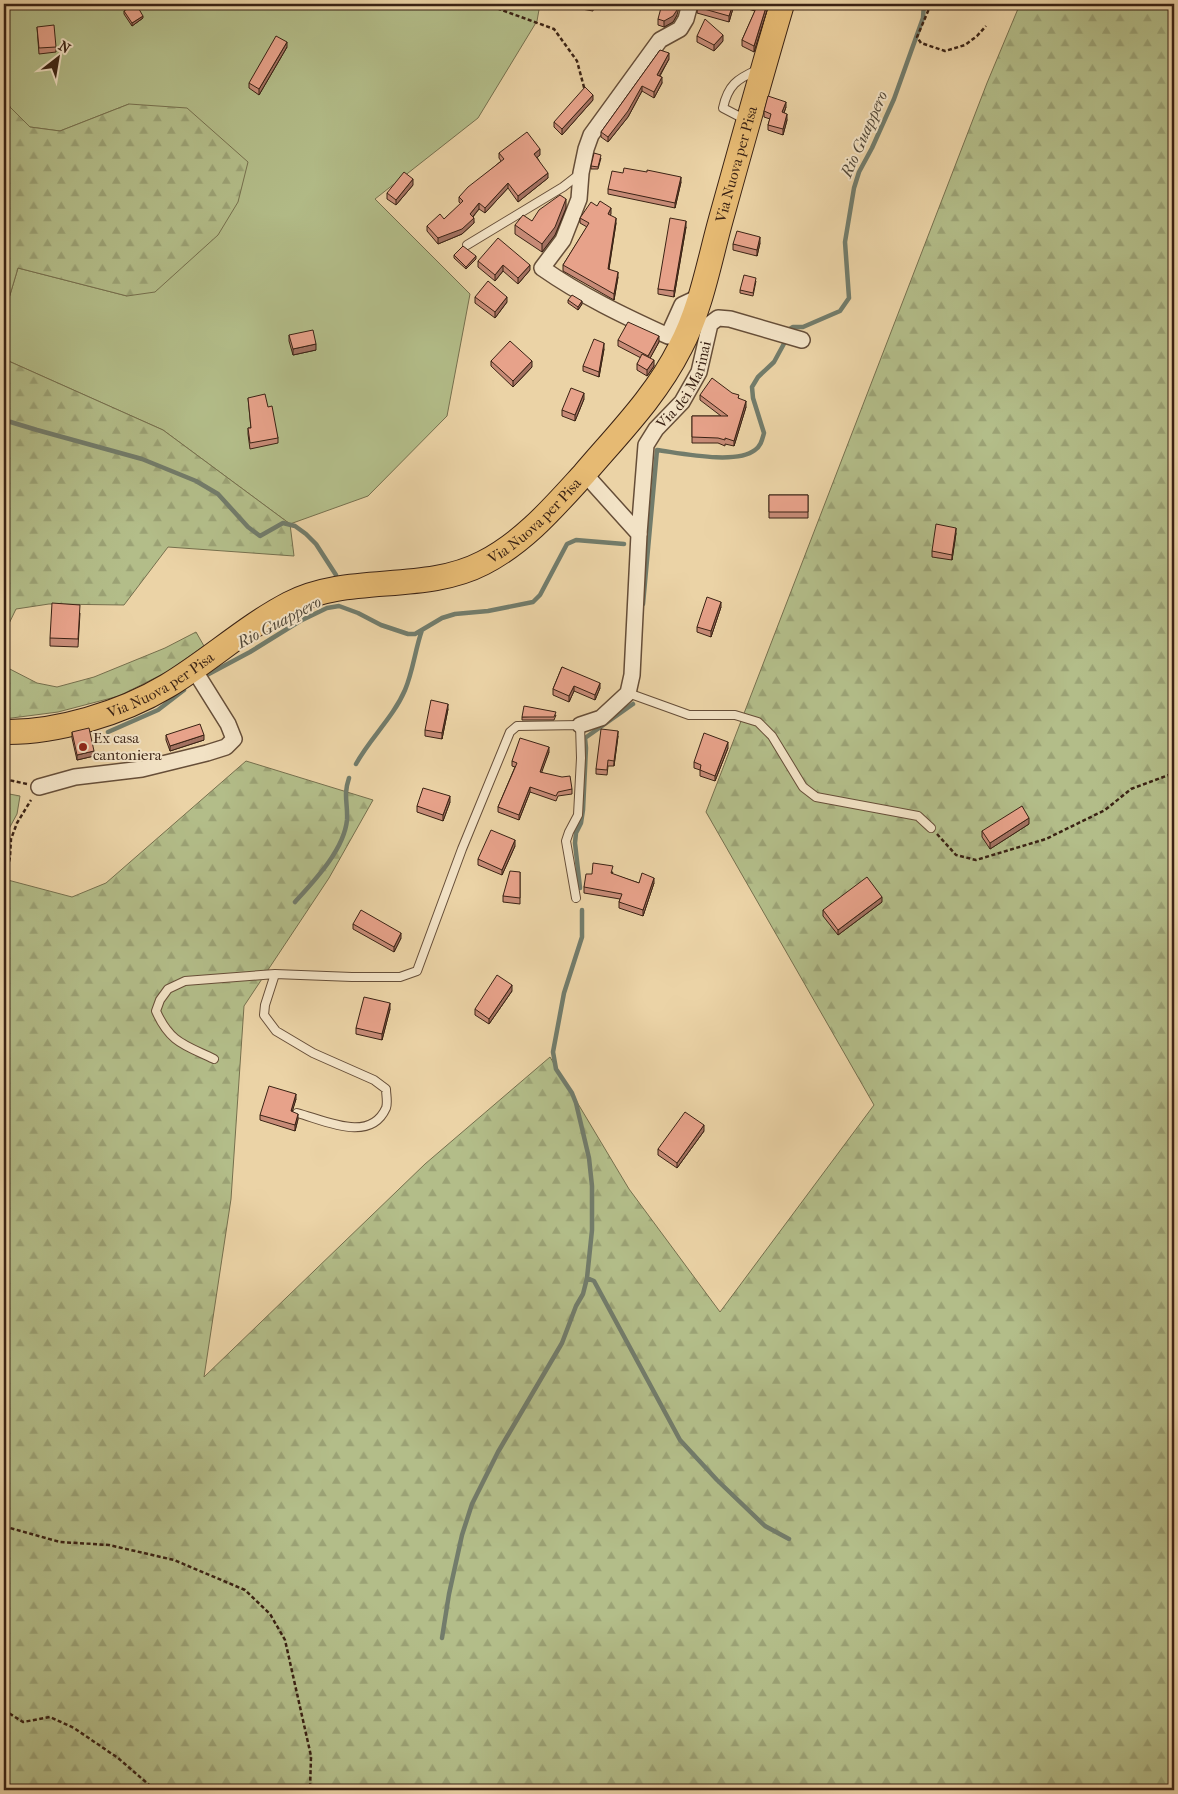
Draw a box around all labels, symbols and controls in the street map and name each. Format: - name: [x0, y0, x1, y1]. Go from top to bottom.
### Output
- north arrow: [32, 32, 82, 82]
- text: N: [56, 37, 74, 58]
- water label: Rio Guappero: [836, 88, 892, 181]
- street label: Via Nuova per Pisa: [711, 103, 761, 225]
- street label: Via dei Marinai: [652, 339, 715, 433]
- street label: Via Nuova per Pisa: [484, 474, 586, 568]
- water label: Rio Guappero: [233, 592, 325, 653]
- street label: Via Nuova per Pisa: [104, 647, 218, 722]
- place label: Ex casa cantoniera: [93, 729, 163, 764]
- marker: Ex casa cantoniera: [77, 741, 89, 753]

